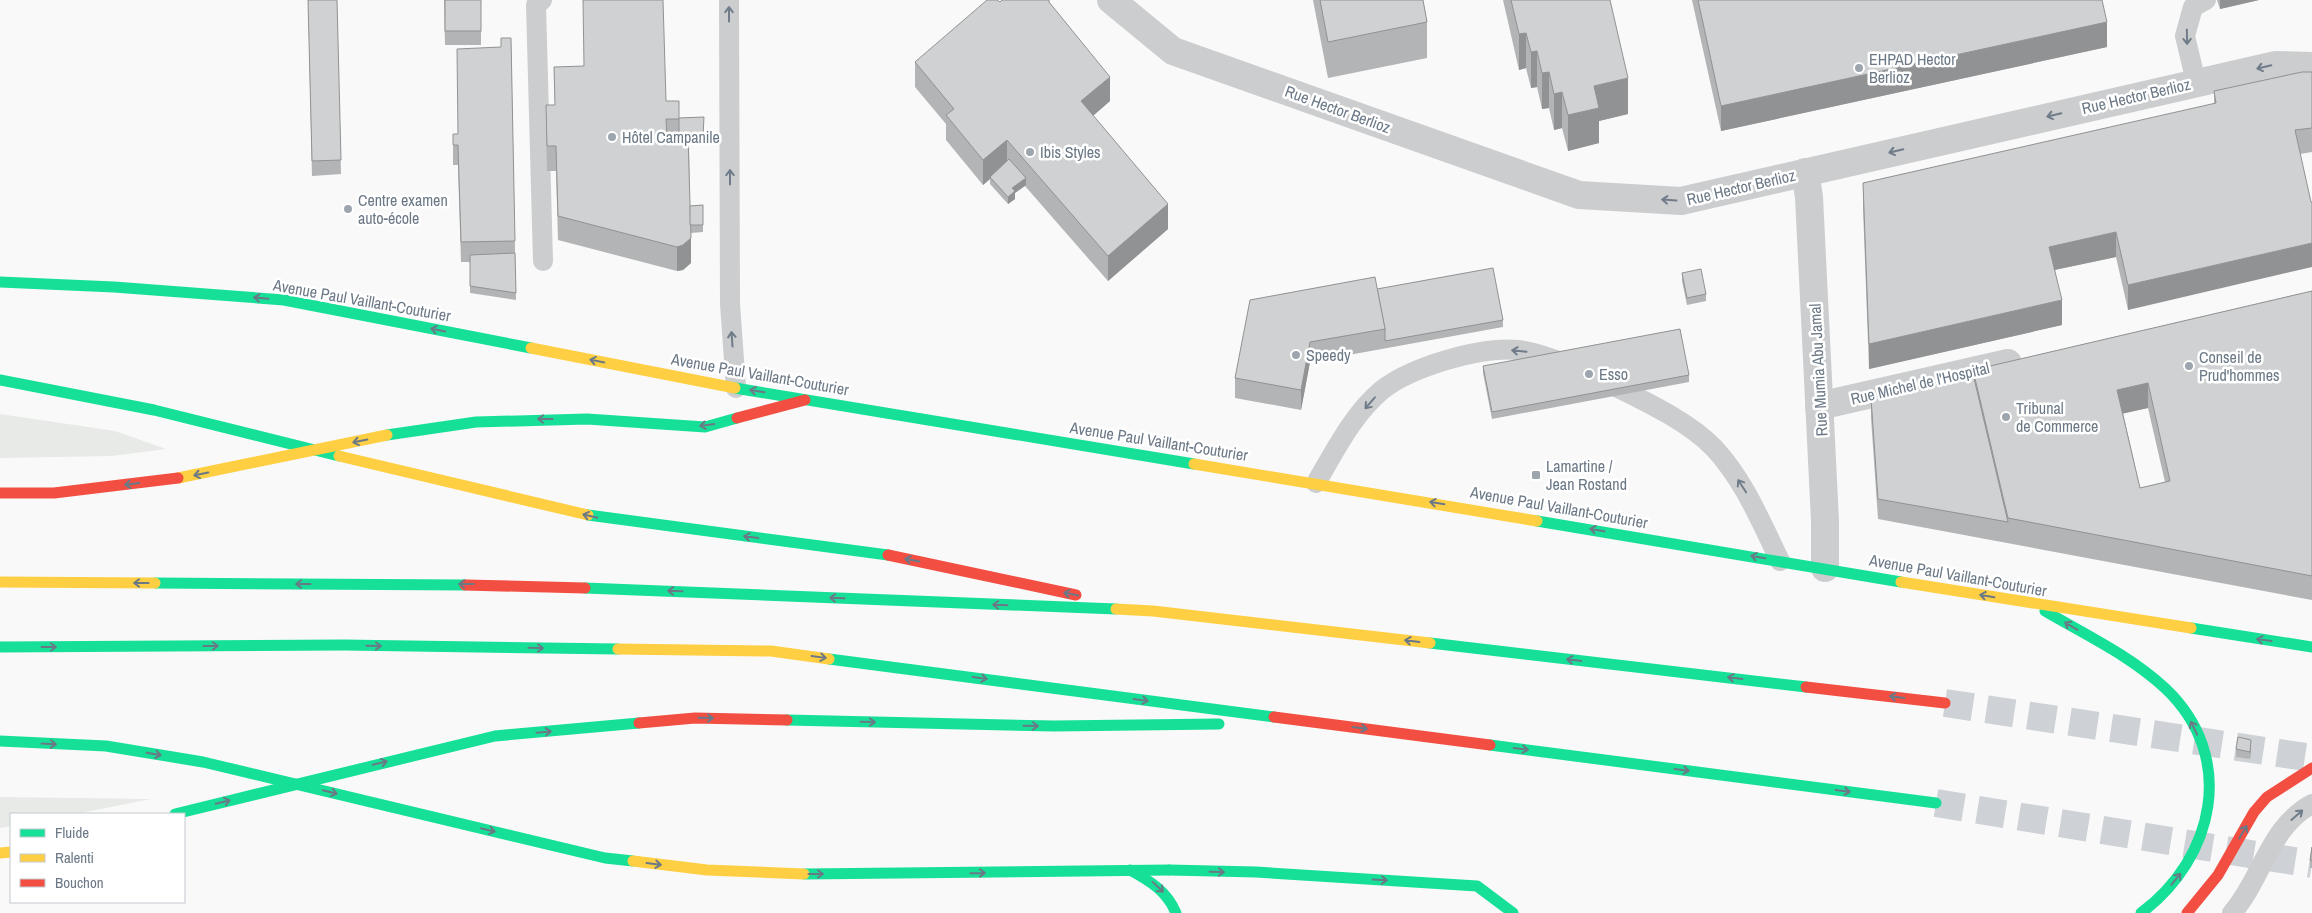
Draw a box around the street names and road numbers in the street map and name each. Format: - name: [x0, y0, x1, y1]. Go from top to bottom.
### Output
- street label: Rue Hector Berlioz: [2080, 73, 2193, 119]
- street label: Rue Hector Berlioz: [1282, 80, 1394, 138]
- street label: Rue Hector Berlioz: [1685, 164, 1798, 210]
- street label: Avenue Paul Vaillant-Couturier: [271, 273, 453, 327]
- street label: Rue Mumia Abu Jamal: [1804, 303, 1832, 437]
- street label: Avenue Paul Vaillant-Couturier: [669, 347, 851, 401]
- street label: Rue Michel de l'Hospital: [1848, 356, 1992, 410]
- street label: Avenue Paul Vaillant-Couturier: [1068, 416, 1250, 466]
- street label: Avenue Paul Vaillant-Couturier: [1468, 480, 1650, 534]
- street label: Avenue Paul Vaillant-Couturier: [1867, 548, 2049, 602]

